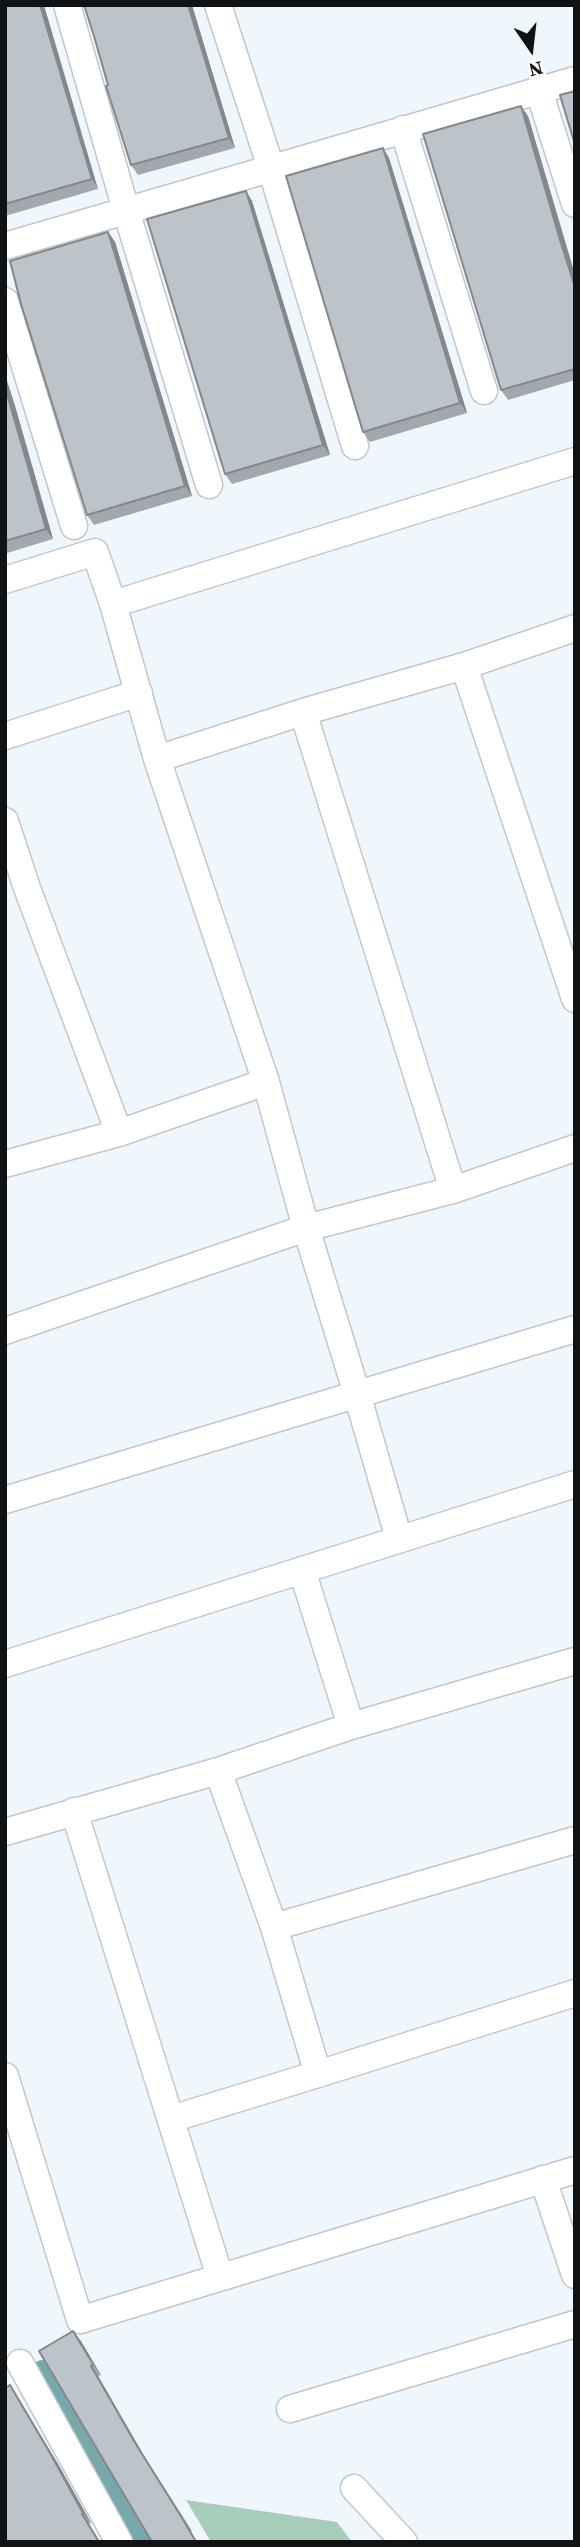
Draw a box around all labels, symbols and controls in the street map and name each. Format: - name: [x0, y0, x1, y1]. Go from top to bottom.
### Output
- north arrow: [496, 14, 566, 84]
- text: N: [526, 55, 546, 84]

